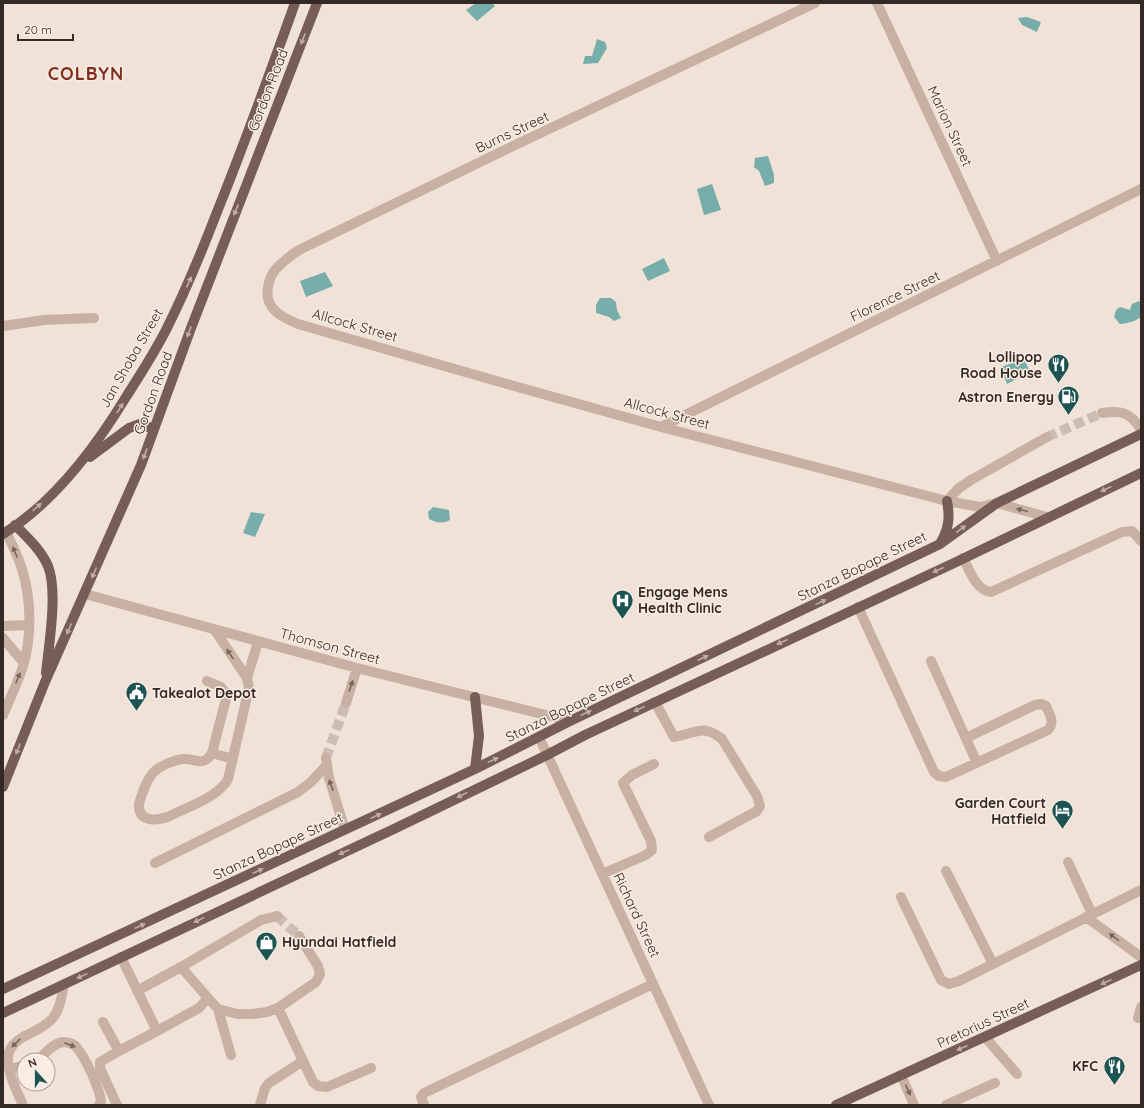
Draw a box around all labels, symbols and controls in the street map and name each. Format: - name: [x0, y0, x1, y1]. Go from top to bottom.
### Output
- scale bar: [18, 16, 73, 42]
- text: 20 m: [24, 22, 52, 37]
- one-way arrow: [299, 34, 305, 46]
- street label: Gordon Road: [244, 46, 292, 134]
- district label: COLBYN: [48, 62, 124, 85]
- street label: Marion Street: [923, 83, 977, 169]
- street label: Burns Street: [472, 107, 552, 157]
- one-way arrow: [233, 205, 239, 217]
- street label: Florence Street: [847, 266, 943, 326]
- one-way arrow: [186, 276, 192, 287]
- street label: Allcock Street: [310, 304, 400, 346]
- street label: Jan Shoba Street: [95, 305, 167, 411]
- one-way arrow: [186, 326, 192, 338]
- place label: Lollipop Road House: [960, 348, 1042, 382]
- street label: Gordon Road: [130, 349, 176, 437]
- restaurant icon: Lollipop Road House: [1045, 352, 1071, 385]
- fuel station icon: Astron Energy: [1056, 384, 1082, 417]
- place label: Astron Energy: [958, 388, 1054, 406]
- street label: Allcock Street: [622, 393, 712, 433]
- one-way arrow: [116, 402, 123, 414]
- one-way arrow: [142, 448, 148, 460]
- one-way arrow: [1100, 486, 1111, 492]
- one-way arrow: [32, 503, 42, 512]
- one-way arrow: [1015, 507, 1027, 513]
- one-way arrow: [955, 525, 966, 533]
- street label: Stanza Bopape Street: [795, 527, 930, 605]
- one-way arrow: [12, 547, 18, 558]
- one-way arrow: [932, 567, 944, 573]
- one-way arrow: [91, 568, 97, 579]
- place label: Engage Mens Health Clinic: [638, 583, 728, 617]
- hospital icon: Engage Mens Health Clinic: [610, 587, 636, 620]
- one-way arrow: [815, 599, 826, 605]
- one-way arrow: [66, 623, 72, 635]
- street label: Thomson Street: [278, 624, 382, 668]
- one-way arrow: [777, 639, 788, 645]
- one-way arrow: [227, 648, 234, 659]
- one-way arrow: [698, 655, 709, 661]
- street label: Stanza Bopape Street: [503, 668, 638, 746]
- one-way arrow: [15, 673, 21, 684]
- one-way arrow: [348, 679, 354, 691]
- public building icon: Takealot Depot: [123, 680, 149, 713]
- place label: Takealot Depot: [152, 684, 257, 702]
- one-way arrow: [634, 706, 645, 712]
- one-way arrow: [580, 710, 592, 716]
- one-way arrow: [15, 743, 21, 755]
- one-way arrow: [488, 757, 499, 763]
- one-way arrow: [328, 778, 334, 790]
- one-way arrow: [456, 792, 467, 798]
- place label: Garden Court Hatfield: [955, 794, 1046, 828]
- hotel icon: Garden Court Hatfield: [1049, 798, 1075, 831]
- street label: Stanza Bopape Street: [210, 808, 346, 884]
- one-way arrow: [370, 813, 381, 819]
- one-way arrow: [339, 849, 350, 855]
- one-way arrow: [252, 868, 264, 874]
- street label: Richard Street: [609, 870, 665, 961]
- one-way arrow: [194, 917, 205, 923]
- one-way arrow: [135, 923, 146, 929]
- shop icon: Hyundai Hatfield: [253, 929, 279, 962]
- place label: Hyundai Hatfield: [282, 933, 396, 951]
- one-way arrow: [1108, 933, 1119, 941]
- one-way arrow: [76, 973, 87, 979]
- one-way arrow: [1100, 979, 1111, 985]
- street label: Pretorius Street: [934, 994, 1032, 1052]
- one-way arrow: [11, 1038, 21, 1048]
- one-way arrow: [65, 1042, 77, 1048]
- one-way arrow: [956, 1045, 968, 1051]
- north arrow: [16, 1052, 56, 1092]
- restaurant icon: KFC: [1101, 1053, 1127, 1086]
- text: N: [26, 1055, 39, 1071]
- place label: KFC: [1072, 1057, 1098, 1075]
- one-way arrow: [905, 1084, 911, 1096]

